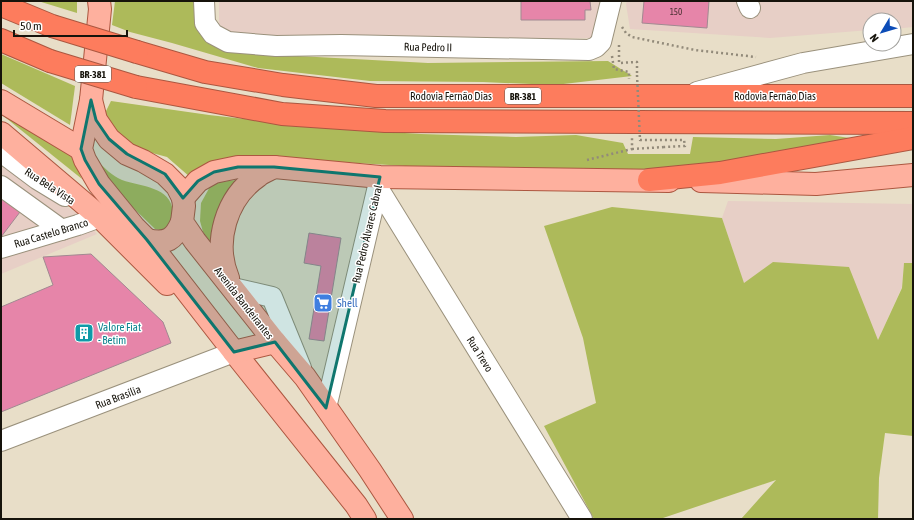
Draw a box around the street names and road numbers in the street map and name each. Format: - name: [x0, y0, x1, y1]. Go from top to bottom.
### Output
- street label: Rua Pedro II: [404, 41, 452, 53]
- road number: BR-381: [75, 66, 111, 82]
- road number: BR-381: [505, 88, 541, 104]
- street label: Rodovia Fernão Dias: [410, 90, 492, 102]
- street label: Rodovia Fernão Dias: [734, 90, 816, 102]
- street label: Rua Bela Vista: [23, 165, 77, 207]
- street label: Rua Pedro Álvares Cabral: [350, 184, 384, 284]
- street label: Rua Castelo Branco: [12, 216, 90, 250]
- street label: Avenida Bandeirantes: [212, 265, 276, 342]
- street label: Rua Trevo: [464, 334, 496, 374]
- street label: Rua Brasília: [94, 383, 142, 411]

